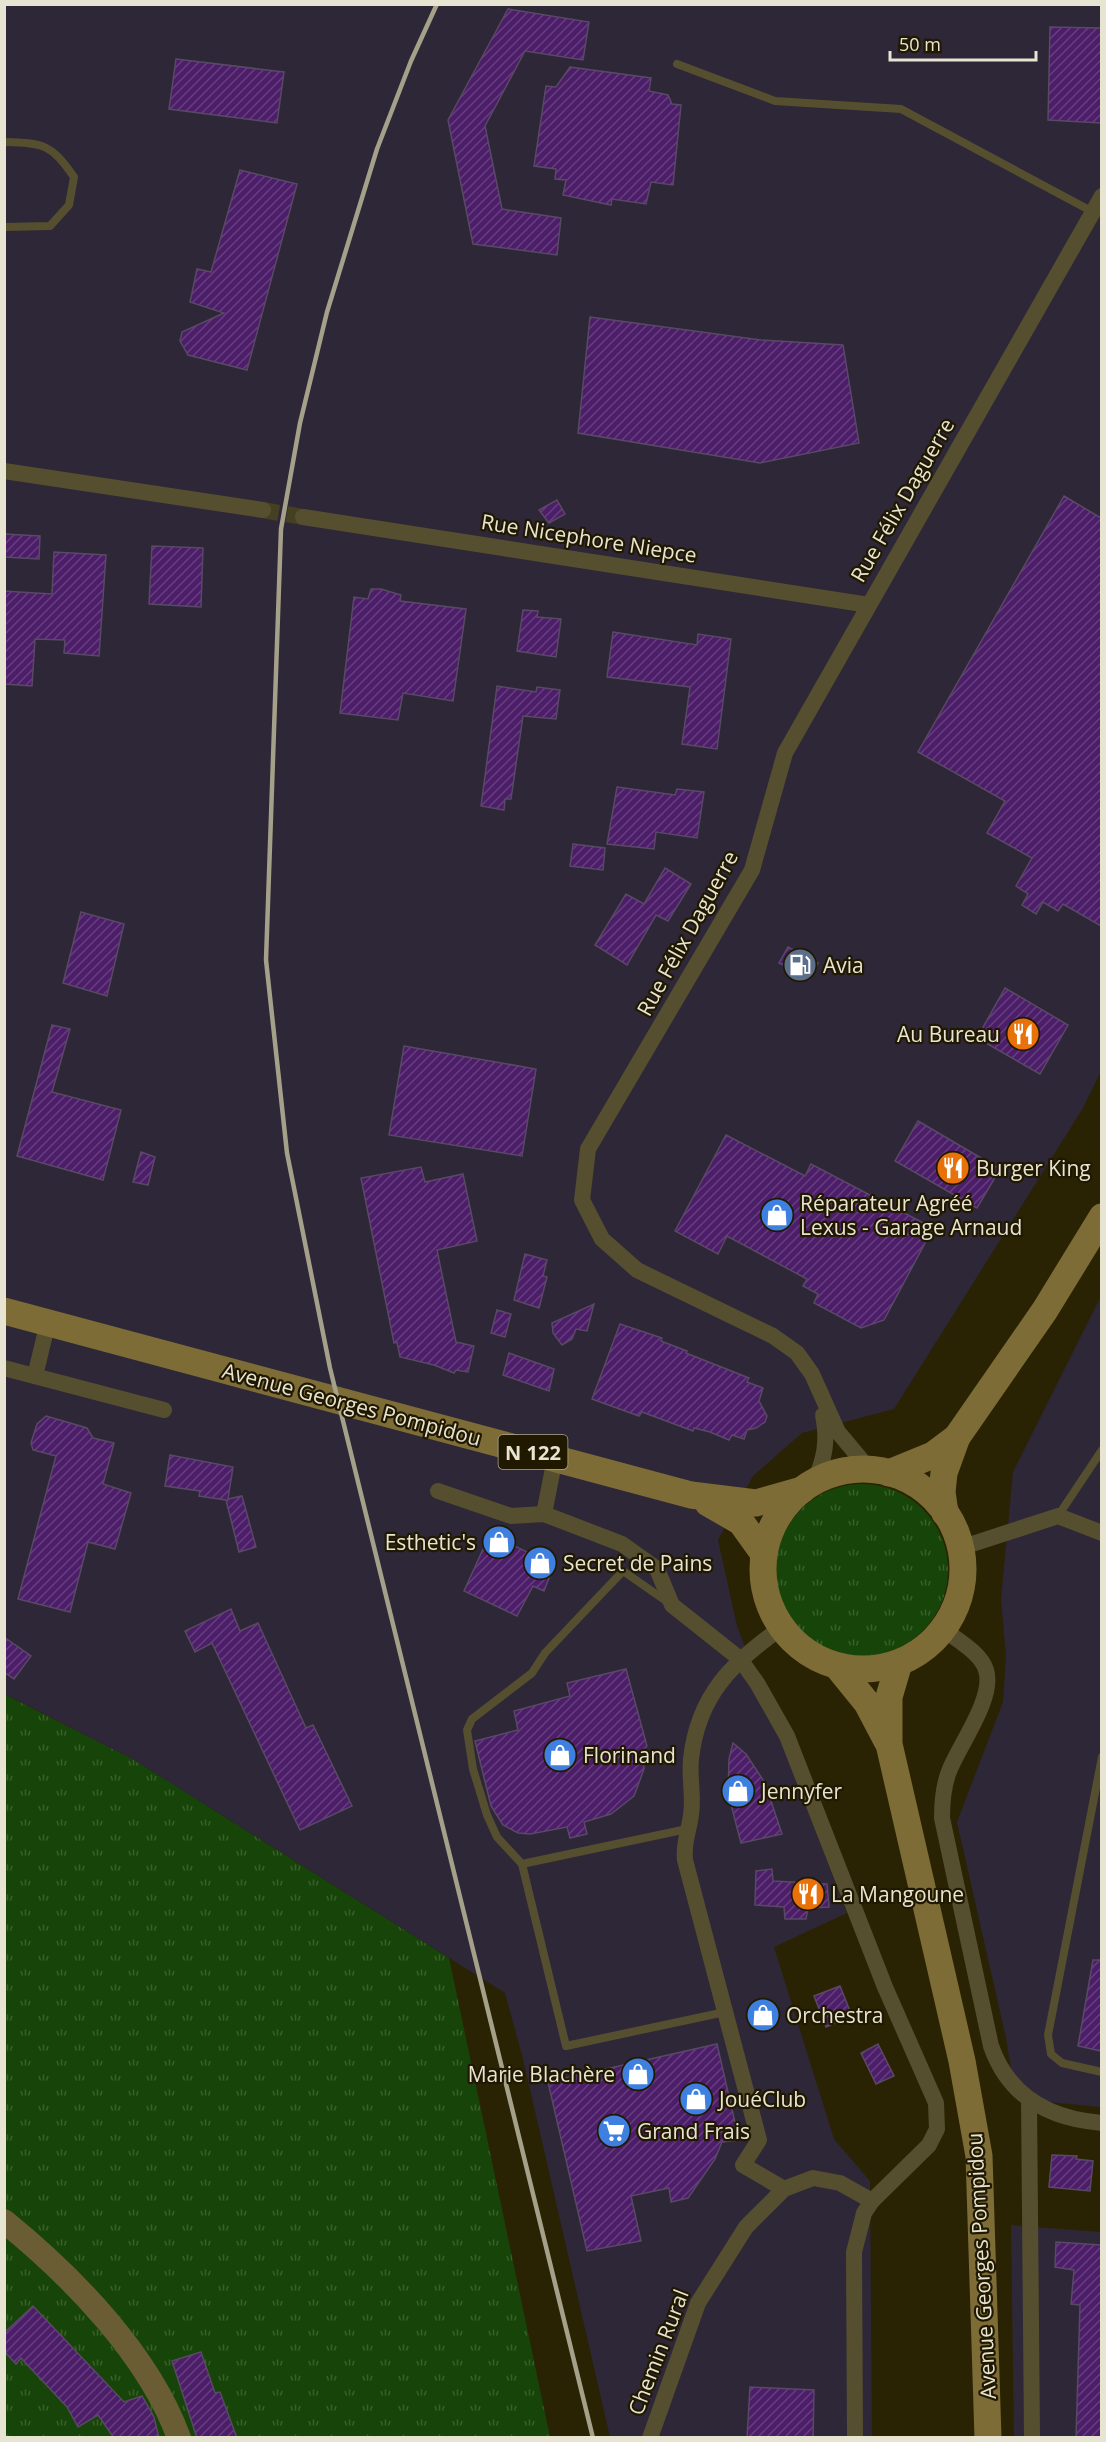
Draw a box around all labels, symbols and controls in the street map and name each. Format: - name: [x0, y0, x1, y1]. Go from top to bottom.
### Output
- scale bar: [890, 24, 1036, 62]
- text: 50 m: [899, 32, 941, 56]
- street label: Rue Félix Daguerre: [844, 413, 960, 587]
- street label: Rue Nicephore Niepce: [479, 507, 699, 569]
- street label: Rue Félix Daguerre: [630, 845, 744, 1021]
- fuel station icon: Avia: [782, 947, 818, 983]
- place label: Avia: [823, 951, 864, 979]
- restaurant icon: Au Bureau: [1005, 1016, 1041, 1052]
- place label: Au Bureau: [897, 1020, 1000, 1048]
- restaurant icon: Burger King: [935, 1150, 971, 1186]
- place label: Burger King: [976, 1154, 1091, 1182]
- place label: Réparateur Agréé Lexus - Garage Arnaud: [800, 1189, 1022, 1241]
- shop icon: Réparateur Agréé Lexus - Garage Arnaud: [759, 1197, 795, 1233]
- street label: Avenue Georges Pompidou: [220, 1356, 484, 1452]
- road number: N 122: [498, 1435, 568, 1469]
- shop icon: Esthetic's: [481, 1524, 517, 1560]
- place label: Esthetic's: [385, 1528, 476, 1556]
- shop icon: Secret de Pains: [522, 1545, 558, 1581]
- place label: Secret de Pains: [563, 1549, 712, 1577]
- shop icon: Florinand: [542, 1737, 578, 1773]
- place label: Florinand: [583, 1741, 676, 1769]
- shop icon: Jennyfer: [720, 1773, 756, 1809]
- place label: Jennyfer: [759, 1777, 843, 1805]
- restaurant icon: La Mangoune: [790, 1876, 826, 1912]
- place label: La Mangoune: [831, 1880, 964, 1908]
- shop icon: Orchestra: [745, 1997, 781, 2033]
- place label: Orchestra: [786, 2001, 883, 2029]
- shop icon: Marie Blachère: [620, 2056, 656, 2092]
- place label: Marie Blachère: [468, 2060, 615, 2088]
- shop icon: JouéClub: [678, 2081, 714, 2117]
- place label: JouéClub: [717, 2085, 806, 2113]
- supermarket icon: Grand Frais: [596, 2113, 632, 2149]
- place label: Grand Frais: [637, 2117, 750, 2145]
- street label: Avenue Georges Pompidou: [960, 2132, 1002, 2400]
- street label: Chemin Rural: [621, 2285, 695, 2419]

